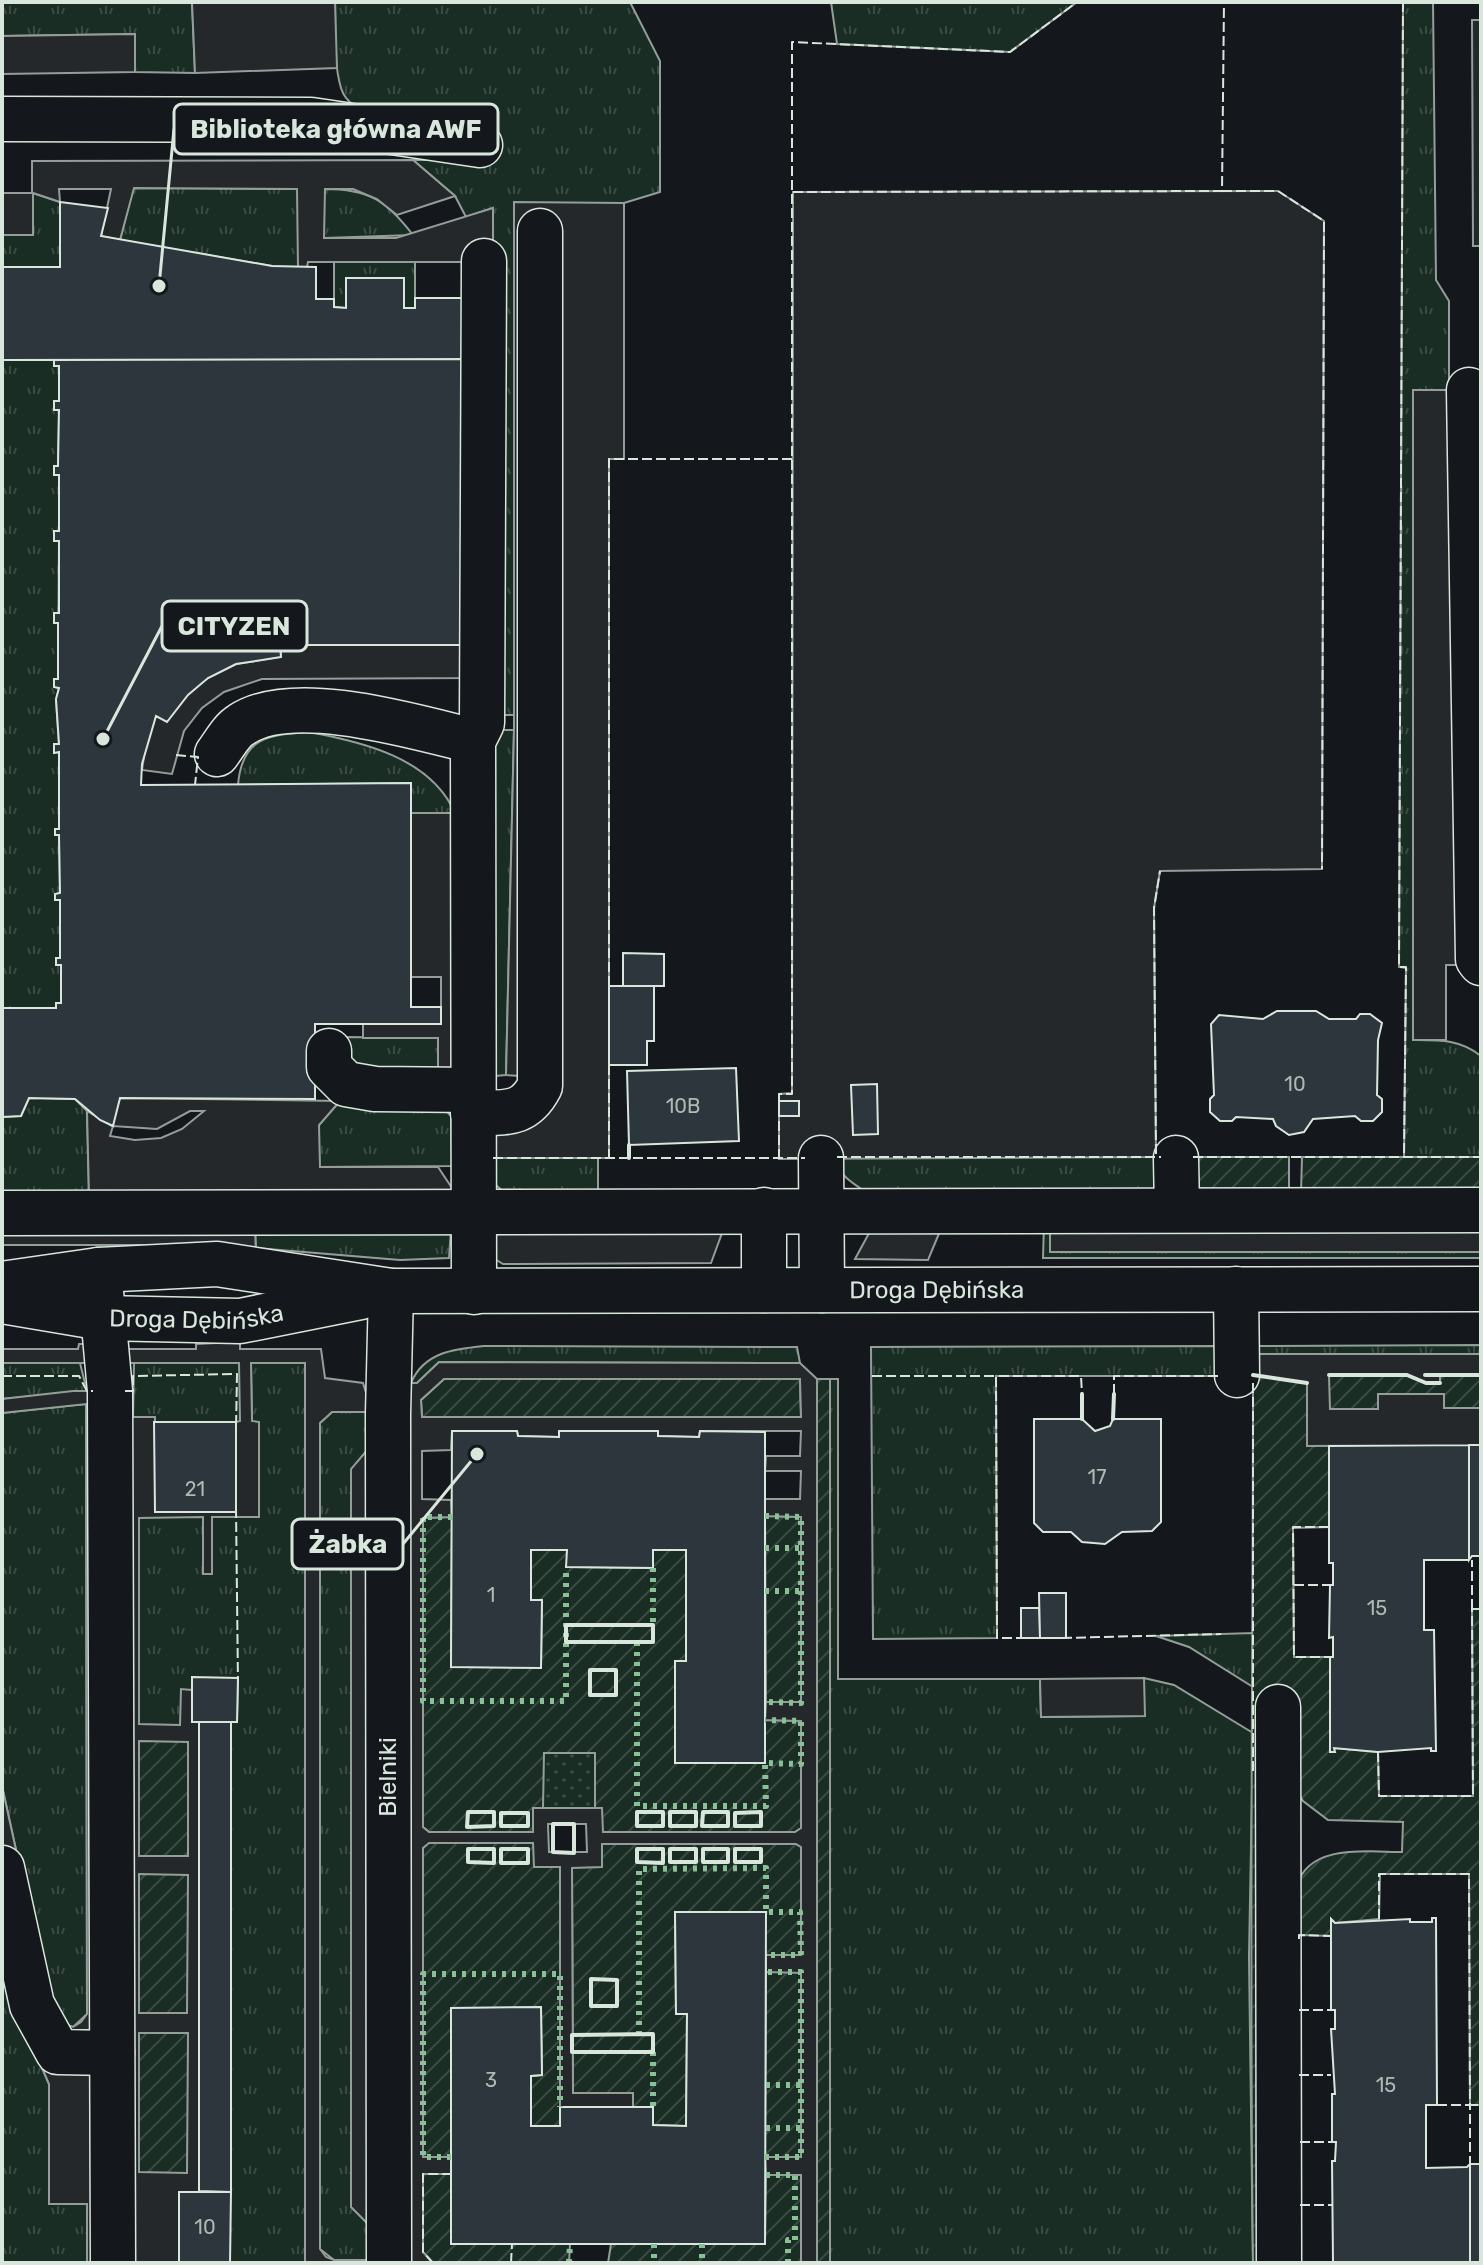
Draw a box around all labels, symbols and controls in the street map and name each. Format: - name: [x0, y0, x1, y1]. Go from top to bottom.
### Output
- callout: Biblioteka główna AWF: [174, 104, 498, 154]
- text: Biblioteka główna AWF: [190, 114, 482, 145]
- callout: CITYZEN: [162, 601, 307, 651]
- text: CITYZEN: [178, 611, 290, 642]
- house number: 10: [1284, 1072, 1306, 1096]
- house number: 10B: [666, 1094, 700, 1118]
- street label: Droga Dębińska: [849, 1276, 1024, 1304]
- street label: Droga Dębińska: [109, 1299, 286, 1335]
- house number: 17: [1088, 1465, 1106, 1489]
- house number: 21: [185, 1477, 205, 1501]
- callout: Żabka: [292, 1519, 403, 1569]
- text: Żabka: [309, 1529, 387, 1560]
- house number: 1: [487, 1583, 495, 1607]
- house number: 15: [1367, 1596, 1387, 1620]
- street label: Bielniki: [374, 1737, 402, 1817]
- house number: 3: [485, 2068, 497, 2092]
- house number: 15: [1376, 2073, 1396, 2097]
- house number: 10: [194, 2215, 216, 2239]

